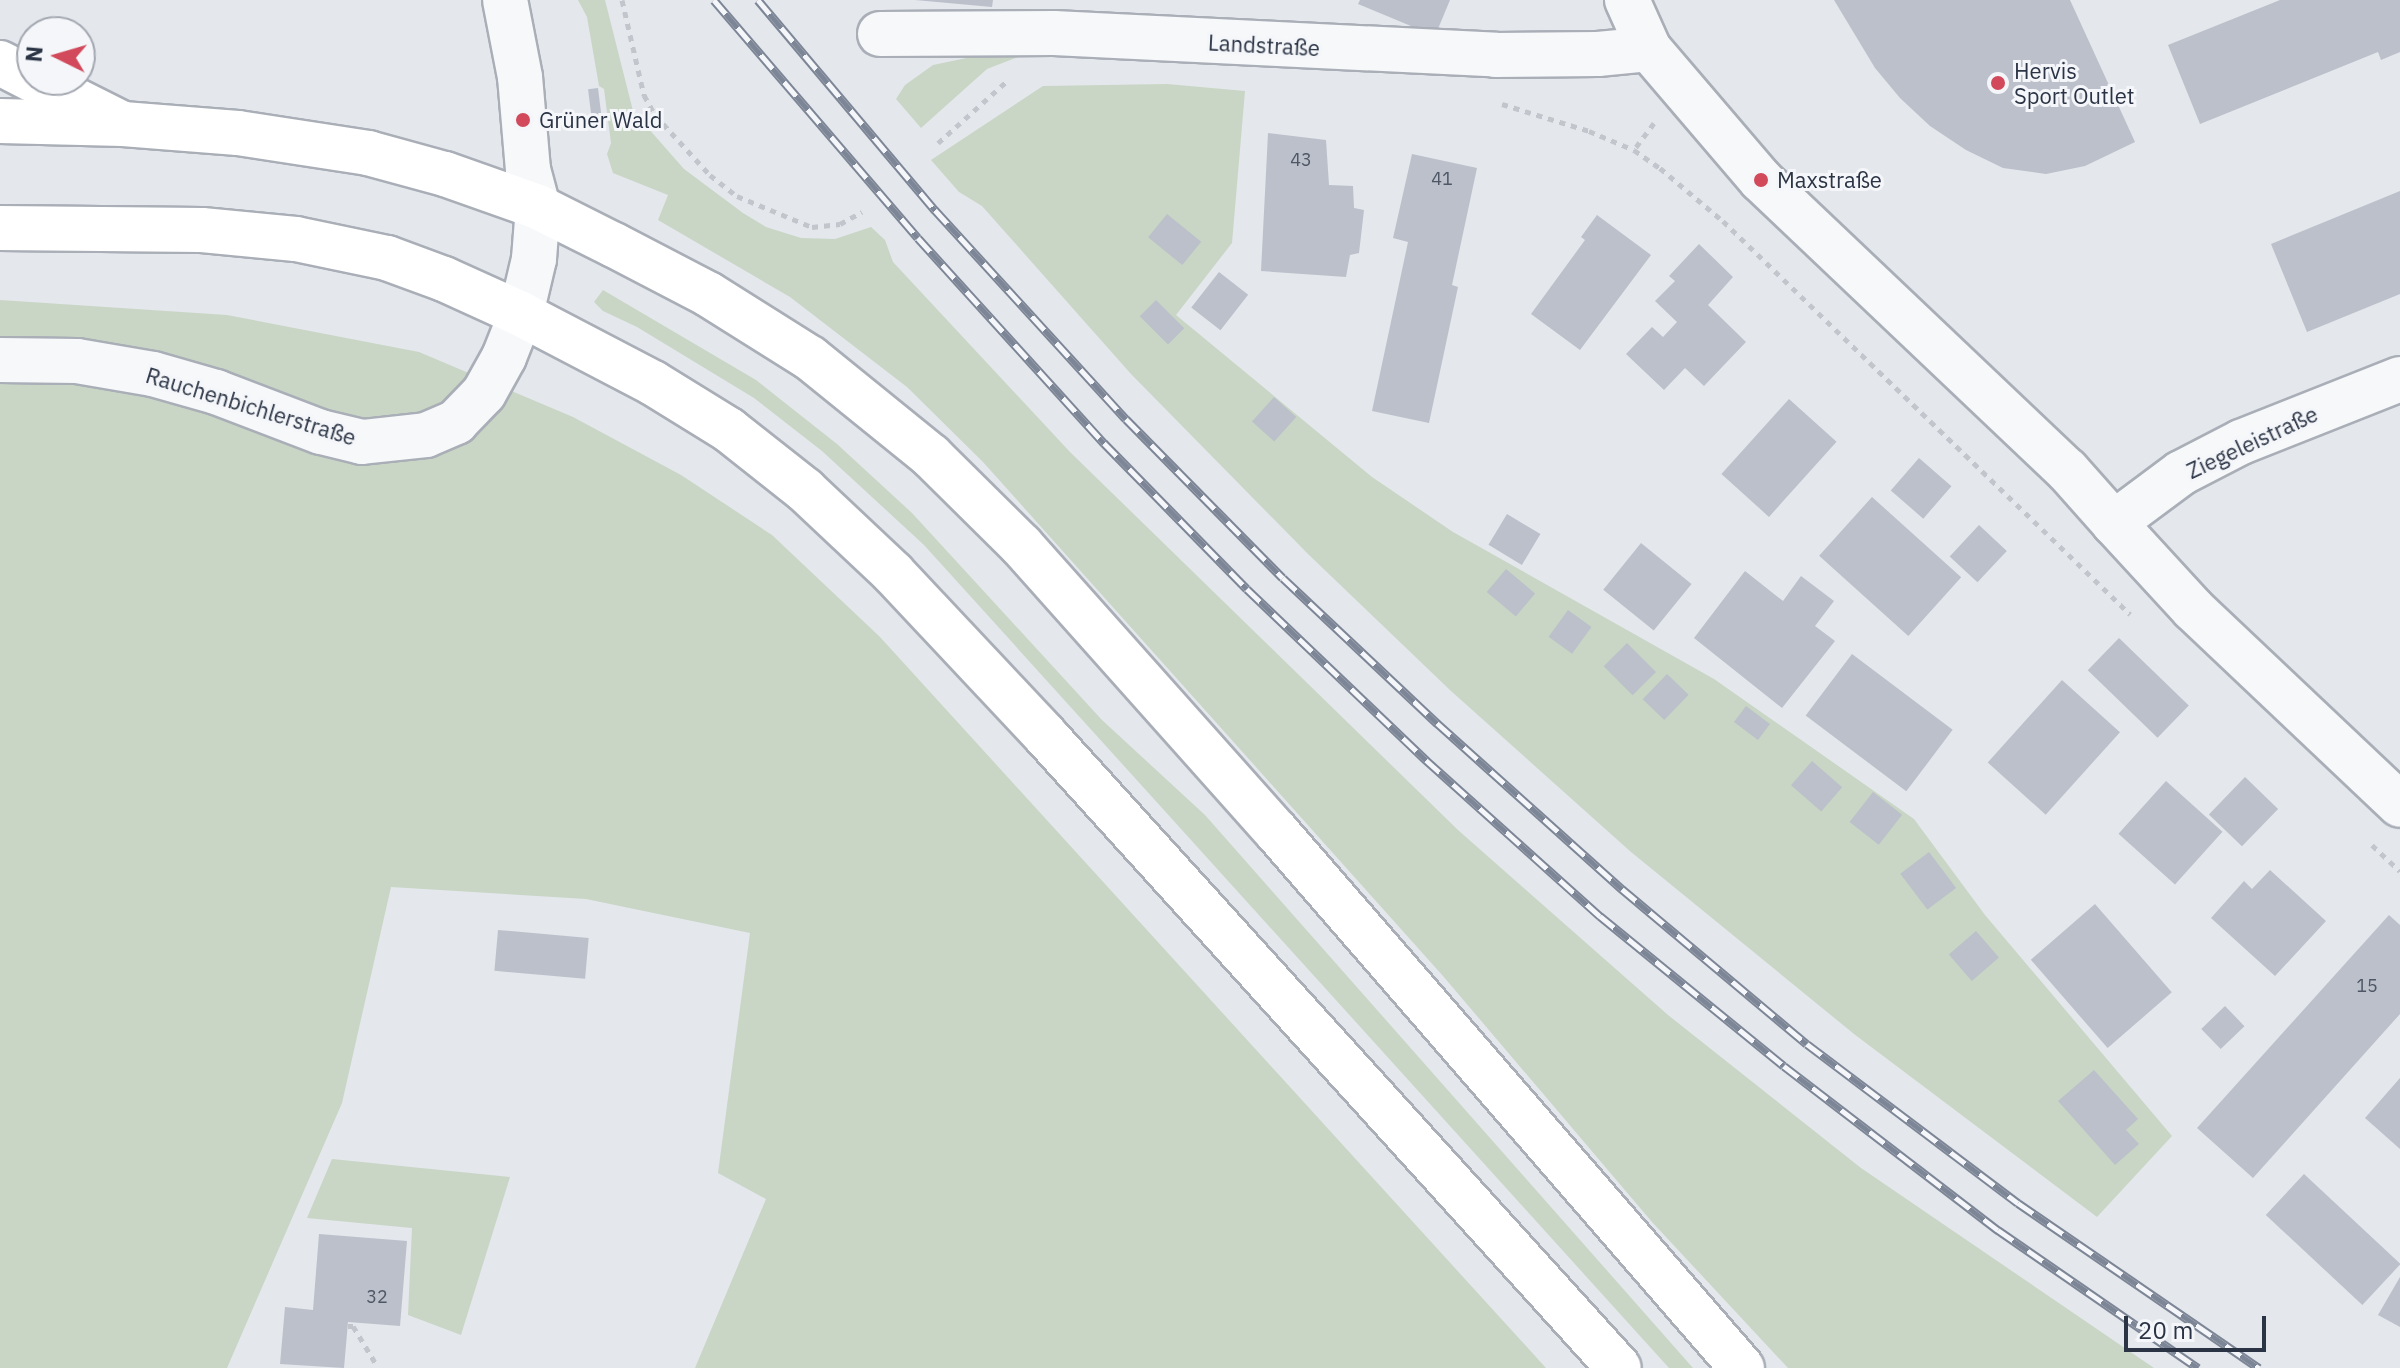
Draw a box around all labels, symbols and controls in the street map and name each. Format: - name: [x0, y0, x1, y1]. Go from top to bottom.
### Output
- north arrow: [16, 16, 96, 96]
- street label: Landstraße: [1207, 29, 1321, 61]
- text: N: [18, 45, 49, 63]
- place label: Hervis Sport Outlet: [2014, 57, 2135, 108]
- marker: Hervis Sport Outlet: [1989, 74, 2007, 92]
- place label: Grüner Wald: [539, 107, 663, 133]
- marker: Grüner Wald: [514, 111, 532, 129]
- house number: 43: [1290, 149, 1312, 171]
- place label: Maxstraße: [1777, 167, 1882, 193]
- house number: 41: [1431, 168, 1453, 190]
- marker: Maxstraße: [1752, 171, 1770, 189]
- street label: Rauchenbichlerstraße: [143, 361, 359, 451]
- street label: Ziegeleistraße: [2182, 400, 2322, 484]
- house number: 15: [2356, 975, 2378, 997]
- house number: 32: [366, 1286, 388, 1308]
- scale bar: [2128, 1300, 2270, 1350]
- text: 20 m: [2138, 1314, 2193, 1346]

